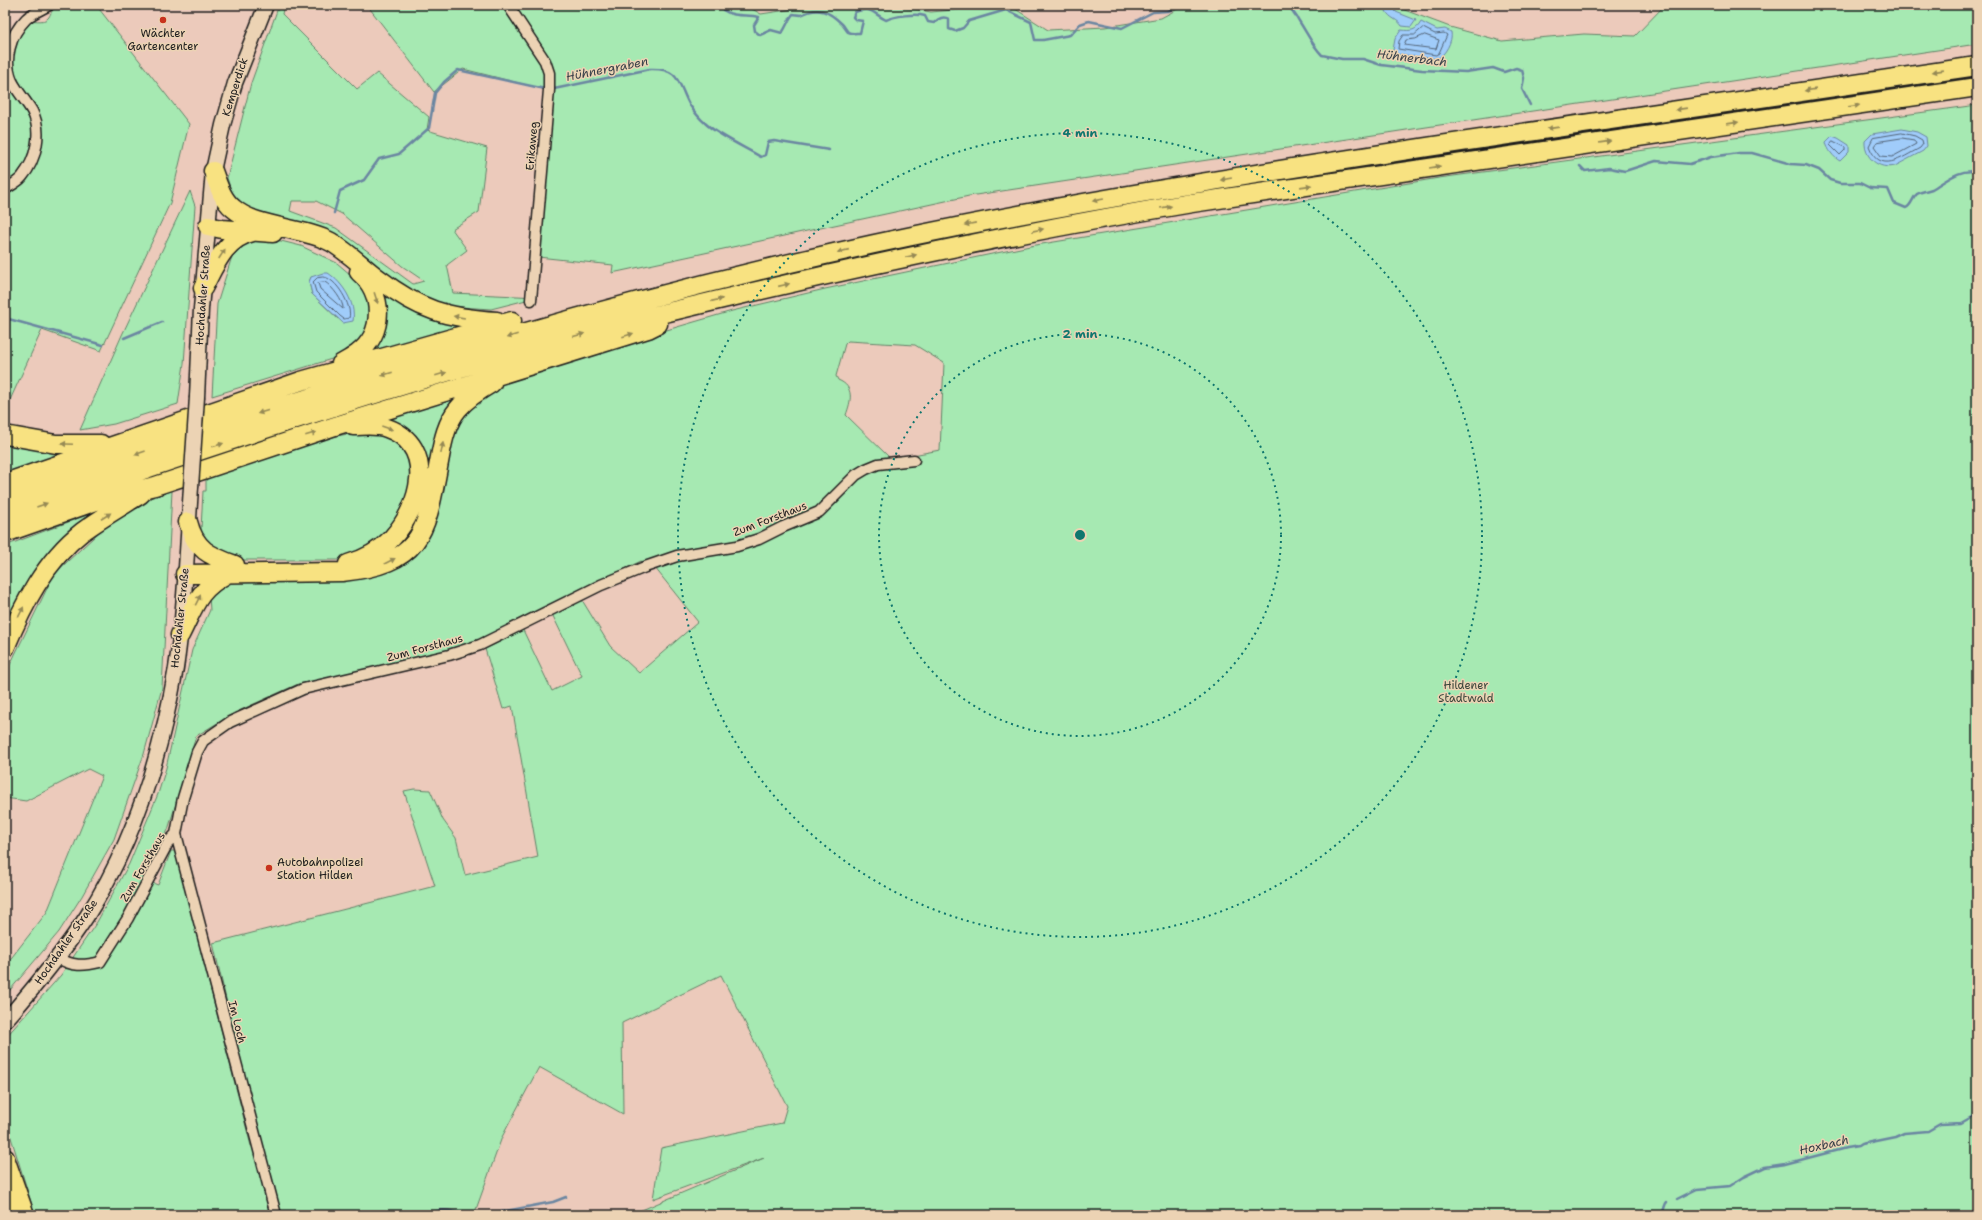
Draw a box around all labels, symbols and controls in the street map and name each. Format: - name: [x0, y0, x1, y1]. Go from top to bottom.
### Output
- marker: Wächter Gartencenter: [158, 15, 168, 25]
- place label: Wächter Gartencenter: [128, 26, 198, 54]
- water label: Hühnerbach: [1376, 46, 1448, 70]
- water label: Hühnergraben: [565, 53, 649, 85]
- street label: Kemperdick: [218, 56, 252, 118]
- one-way arrow: [1932, 68, 1944, 74]
- one-way arrow: [1804, 87, 1816, 93]
- one-way arrow: [1848, 103, 1860, 109]
- one-way arrow: [1675, 106, 1687, 112]
- one-way arrow: [1727, 120, 1740, 126]
- street label: Erikaweg: [522, 121, 542, 171]
- text: 4 min: [1063, 125, 1098, 141]
- one-way arrow: [1547, 125, 1559, 131]
- one-way arrow: [1599, 139, 1611, 145]
- one-way arrow: [1429, 164, 1441, 170]
- one-way arrow: [1220, 176, 1232, 182]
- one-way arrow: [1300, 183, 1312, 189]
- one-way arrow: [1091, 198, 1104, 204]
- one-way arrow: [1160, 204, 1172, 210]
- one-way arrow: [964, 222, 976, 228]
- one-way arrow: [1032, 227, 1044, 233]
- street label: Hochdahler Straße: [192, 244, 214, 346]
- one-way arrow: [218, 249, 226, 259]
- one-way arrow: [836, 249, 849, 255]
- one-way arrow: [905, 253, 917, 259]
- one-way arrow: [778, 281, 790, 287]
- one-way arrow: [373, 292, 379, 304]
- one-way arrow: [711, 297, 723, 303]
- one-way arrow: [453, 314, 465, 320]
- text: 2 min: [1063, 326, 1098, 342]
- one-way arrow: [573, 331, 585, 337]
- one-way arrow: [622, 332, 634, 338]
- one-way arrow: [505, 333, 517, 339]
- one-way arrow: [381, 371, 393, 377]
- one-way arrow: [435, 371, 447, 377]
- one-way arrow: [257, 409, 269, 415]
- one-way arrow: [381, 426, 393, 432]
- one-way arrow: [306, 430, 318, 436]
- one-way arrow: [61, 441, 73, 448]
- one-way arrow: [212, 441, 224, 447]
- one-way arrow: [439, 442, 445, 455]
- one-way arrow: [133, 451, 145, 457]
- street label: Zum Forsthaus: [731, 498, 809, 540]
- one-way arrow: [36, 502, 48, 508]
- one-way arrow: [100, 513, 112, 520]
- centre of rings: [1073, 528, 1087, 542]
- one-way arrow: [384, 558, 396, 565]
- street label: Hochdahler Straße: [167, 567, 193, 669]
- one-way arrow: [195, 594, 201, 606]
- one-way arrow: [18, 607, 24, 618]
- street label: Zum Forsthaus: [386, 631, 464, 665]
- park label: Hildener Stadtwald: [1438, 678, 1494, 706]
- street label: Zum Forsthaus: [117, 830, 169, 904]
- place label: Autobahnpolizei Station Hilden: [277, 855, 363, 883]
- marker: Autobahnpolizei Station Hilden: [264, 863, 274, 873]
- street label: Hochdahler Straße: [31, 896, 101, 988]
- street label: Im Loch: [224, 999, 250, 1045]
- water label: Hoxbach: [1798, 1132, 1850, 1158]

